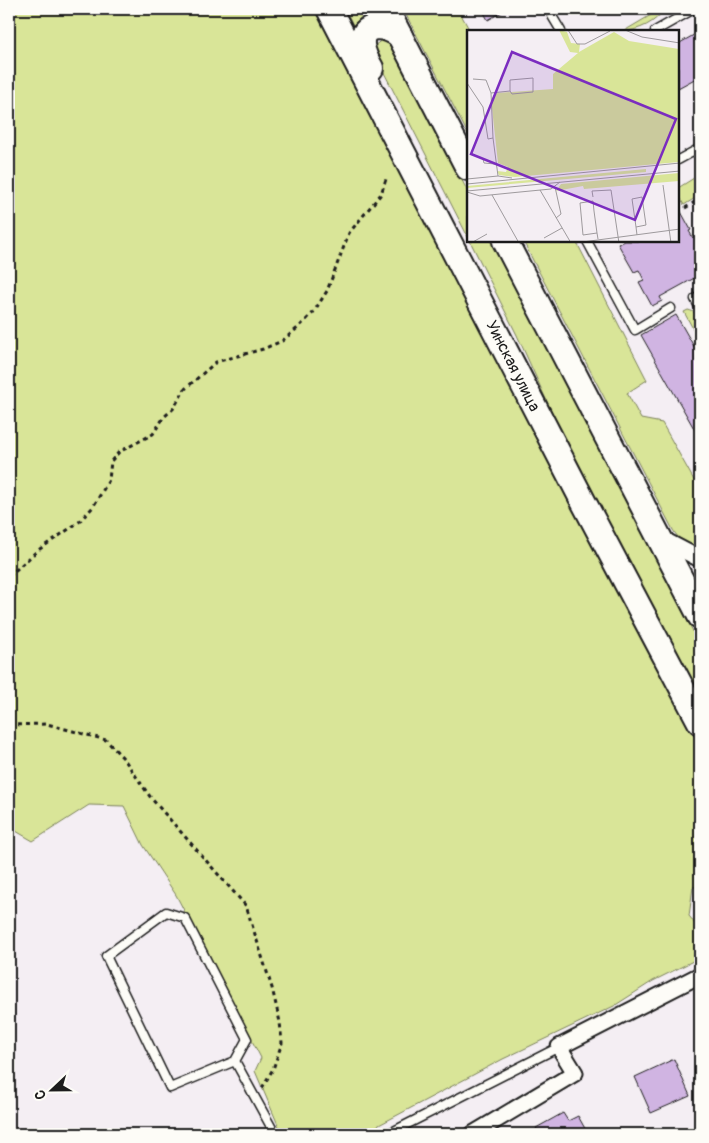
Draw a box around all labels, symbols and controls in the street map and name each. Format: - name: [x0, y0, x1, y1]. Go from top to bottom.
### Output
- inset map: [467, 30, 679, 242]
- street label: Уинская улица: [482, 317, 544, 415]
- north arrow: [28, 1066, 78, 1116]
- text: С: [31, 1087, 50, 1102]

